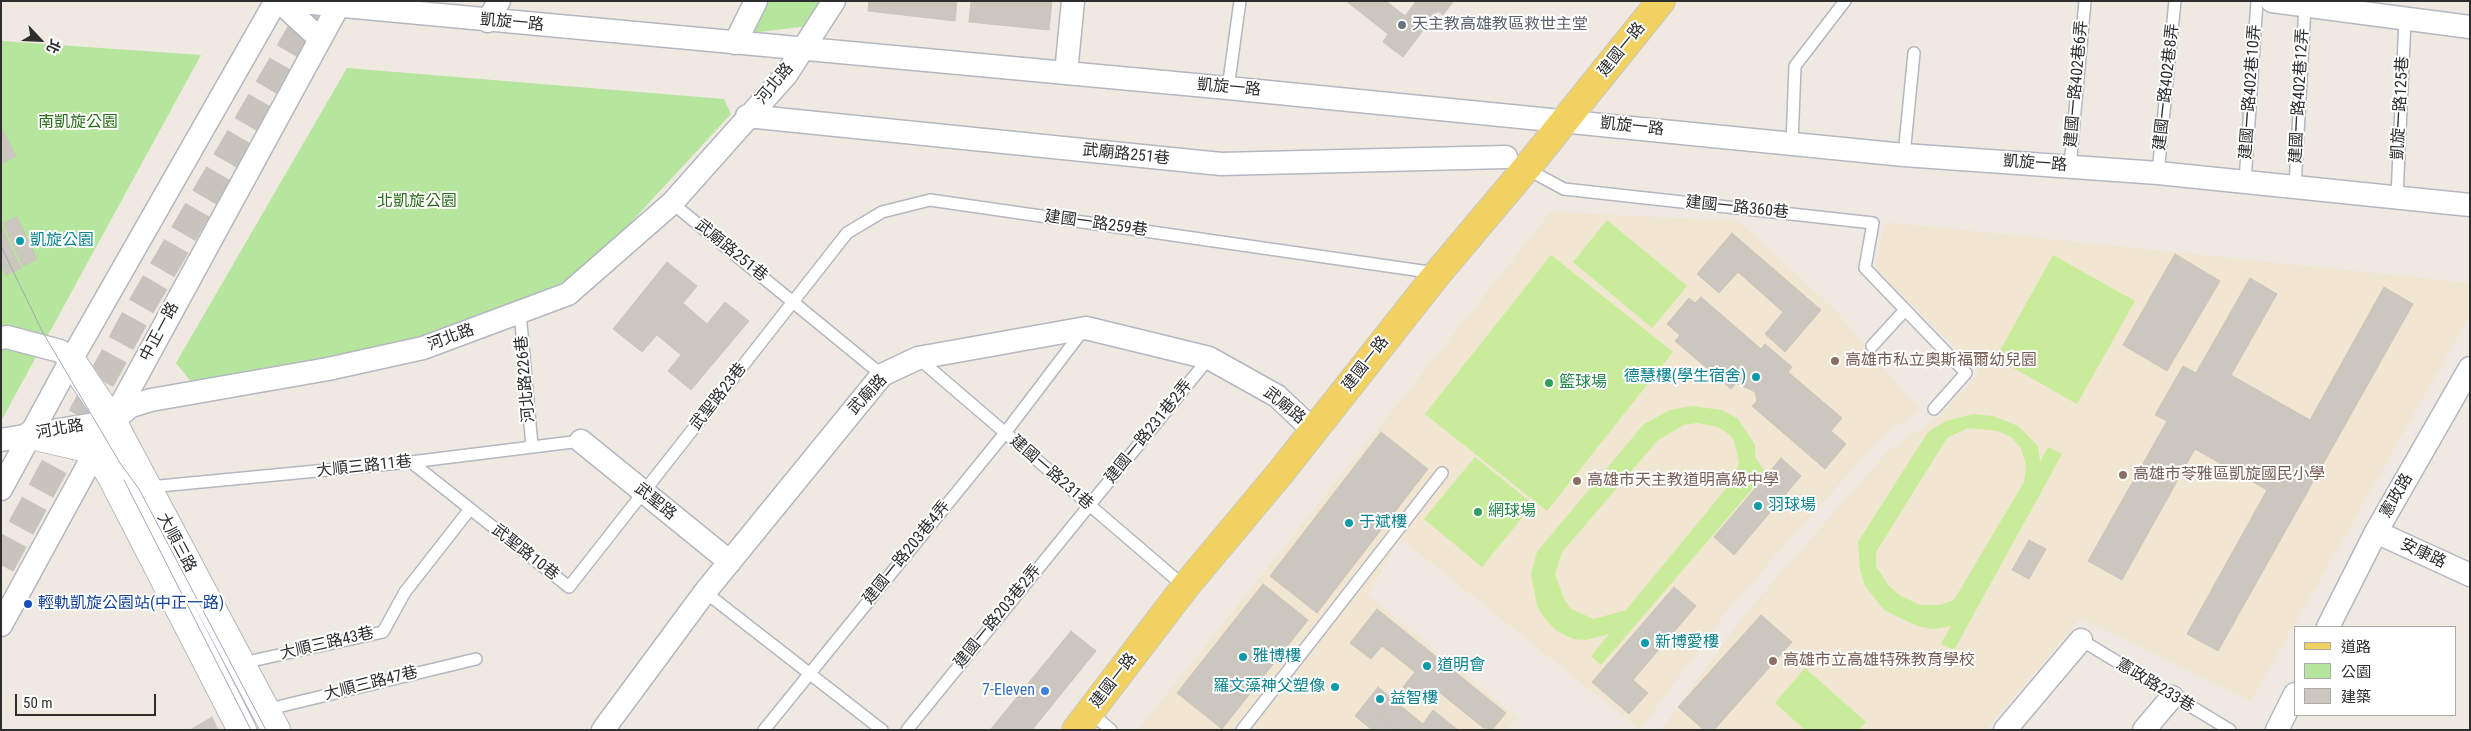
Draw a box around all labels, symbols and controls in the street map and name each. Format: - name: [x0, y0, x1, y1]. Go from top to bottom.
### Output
- street label: 凱旋一路: [479, 11, 545, 35]
- north arrow: [15, 15, 65, 65]
- place label: 天主教高雄教區救世主堂: [1412, 15, 1588, 35]
- marker: 天主教高雄教區救世主堂: [1396, 19, 1408, 31]
- street label: 建國一路: [1594, 19, 1650, 81]
- street label: 建國一路402巷6弄: [2062, 20, 2092, 148]
- street label: 建國一路402巷8弄: [2151, 23, 2183, 151]
- street label: 建國一路402巷10弄: [2237, 24, 2265, 160]
- street label: 建國一路402巷12弄: [2287, 28, 2313, 164]
- text: 北: [43, 37, 64, 56]
- street label: 凱旋一路125巷: [2389, 56, 2413, 160]
- street label: 河北路: [752, 59, 798, 109]
- street label: 凱旋一路: [1196, 76, 1262, 100]
- park label: 南凱旋公園: [38, 113, 118, 133]
- street label: 凱旋一路: [1599, 114, 1665, 140]
- street label: 武廟路251巷: [1081, 141, 1171, 169]
- street label: 凱旋一路: [2002, 152, 2068, 176]
- park label: 北凱旋公園: [377, 192, 457, 212]
- street label: 建國一路360巷: [1684, 193, 1790, 223]
- street label: 建國一路259巷: [1043, 207, 1149, 241]
- street label: 武廟路251巷: [691, 216, 771, 286]
- place label: 凱旋公園: [30, 231, 94, 251]
- marker: 凱旋公園: [14, 235, 26, 247]
- street label: 中正一路: [137, 299, 183, 365]
- street label: 河北路: [425, 321, 477, 355]
- street label: 建國一路: [1339, 333, 1393, 395]
- street label: 河北路226巷: [513, 334, 539, 424]
- place label: 高雄市私立奧斯福爾幼兒園: [1845, 351, 2037, 371]
- marker: 高雄市私立奧斯福爾幼兒園: [1829, 355, 1841, 367]
- street label: 武聖路23巷: [687, 360, 751, 434]
- place label: 德慧樓(學生宿舍): [1624, 367, 1746, 387]
- street label: 武廟路: [845, 371, 891, 419]
- marker: 德慧樓(學生宿舍): [1750, 371, 1762, 383]
- place label: 籃球場: [1559, 373, 1607, 393]
- street label: 建國一路231巷2弄: [1101, 376, 1197, 488]
- marker: 籃球場: [1543, 377, 1555, 389]
- street label: 武廟路: [1259, 383, 1309, 429]
- street label: 河北路: [35, 416, 85, 444]
- street label: 建國一路231巷: [1006, 432, 1096, 514]
- street label: 大順三路11巷: [315, 452, 413, 482]
- place label: 高雄市苓雅區凱旋國民小學: [2133, 465, 2325, 485]
- marker: 高雄市苓雅區凱旋國民小學: [2117, 469, 2129, 481]
- street label: 憲政路: [2377, 470, 2417, 522]
- place label: 高雄市天主教道明高級中學: [1587, 471, 1779, 491]
- marker: 高雄市天主教道明高級中學: [1571, 475, 1583, 487]
- street label: 武聖路: [630, 479, 680, 525]
- place label: 羽球場: [1768, 496, 1816, 516]
- street label: 建國一路203巷4弄: [859, 497, 955, 609]
- marker: 羽球場: [1752, 500, 1764, 512]
- place label: 網球場: [1488, 502, 1536, 522]
- marker: 網球場: [1472, 506, 1484, 518]
- street label: 大順三路: [153, 510, 199, 576]
- place label: 于斌樓: [1359, 513, 1407, 533]
- marker: 于斌樓: [1343, 517, 1355, 529]
- street label: 武聖路10巷: [488, 521, 562, 585]
- street label: 安康路: [2397, 535, 2449, 573]
- street label: 建國一路203巷2弄: [950, 561, 1046, 673]
- place label: 輕軌凱旋公園站(中正一路): [38, 594, 224, 614]
- marker: 輕軌凱旋公園站(中正一路): [22, 598, 34, 610]
- street label: 大順三路43巷: [278, 624, 376, 664]
- legend: [2294, 626, 2456, 716]
- place label: 新博愛樓: [1655, 633, 1719, 653]
- marker: 新博愛樓: [1639, 637, 1651, 649]
- text: 道路: [2341, 638, 2371, 656]
- place label: 雅博樓: [1253, 647, 1301, 667]
- street label: 建國一路: [1087, 650, 1141, 712]
- marker: 雅博樓: [1237, 651, 1249, 663]
- place label: 高雄市立高雄特殊教育學校: [1783, 651, 1975, 671]
- marker: 高雄市立高雄特殊教育學校: [1767, 655, 1779, 667]
- street label: 憲政路233巷: [2112, 655, 2198, 717]
- place label: 道明會: [1437, 656, 1485, 676]
- marker: 道明會: [1421, 660, 1433, 672]
- street label: 大順三路47巷: [322, 663, 420, 705]
- text: 公園: [2341, 663, 2371, 681]
- place label: 羅文藻神父塑像: [1213, 677, 1325, 697]
- place label: 7-Eleven: [982, 681, 1035, 701]
- marker: 羅文藻神父塑像: [1329, 681, 1341, 693]
- scale bar: [18, 684, 159, 716]
- marker: 7-Eleven: [1039, 685, 1051, 697]
- text: 建築: [2341, 688, 2371, 706]
- place label: 益智樓: [1390, 689, 1438, 709]
- marker: 益智樓: [1374, 693, 1386, 705]
- text: 50 m: [23, 694, 53, 712]

